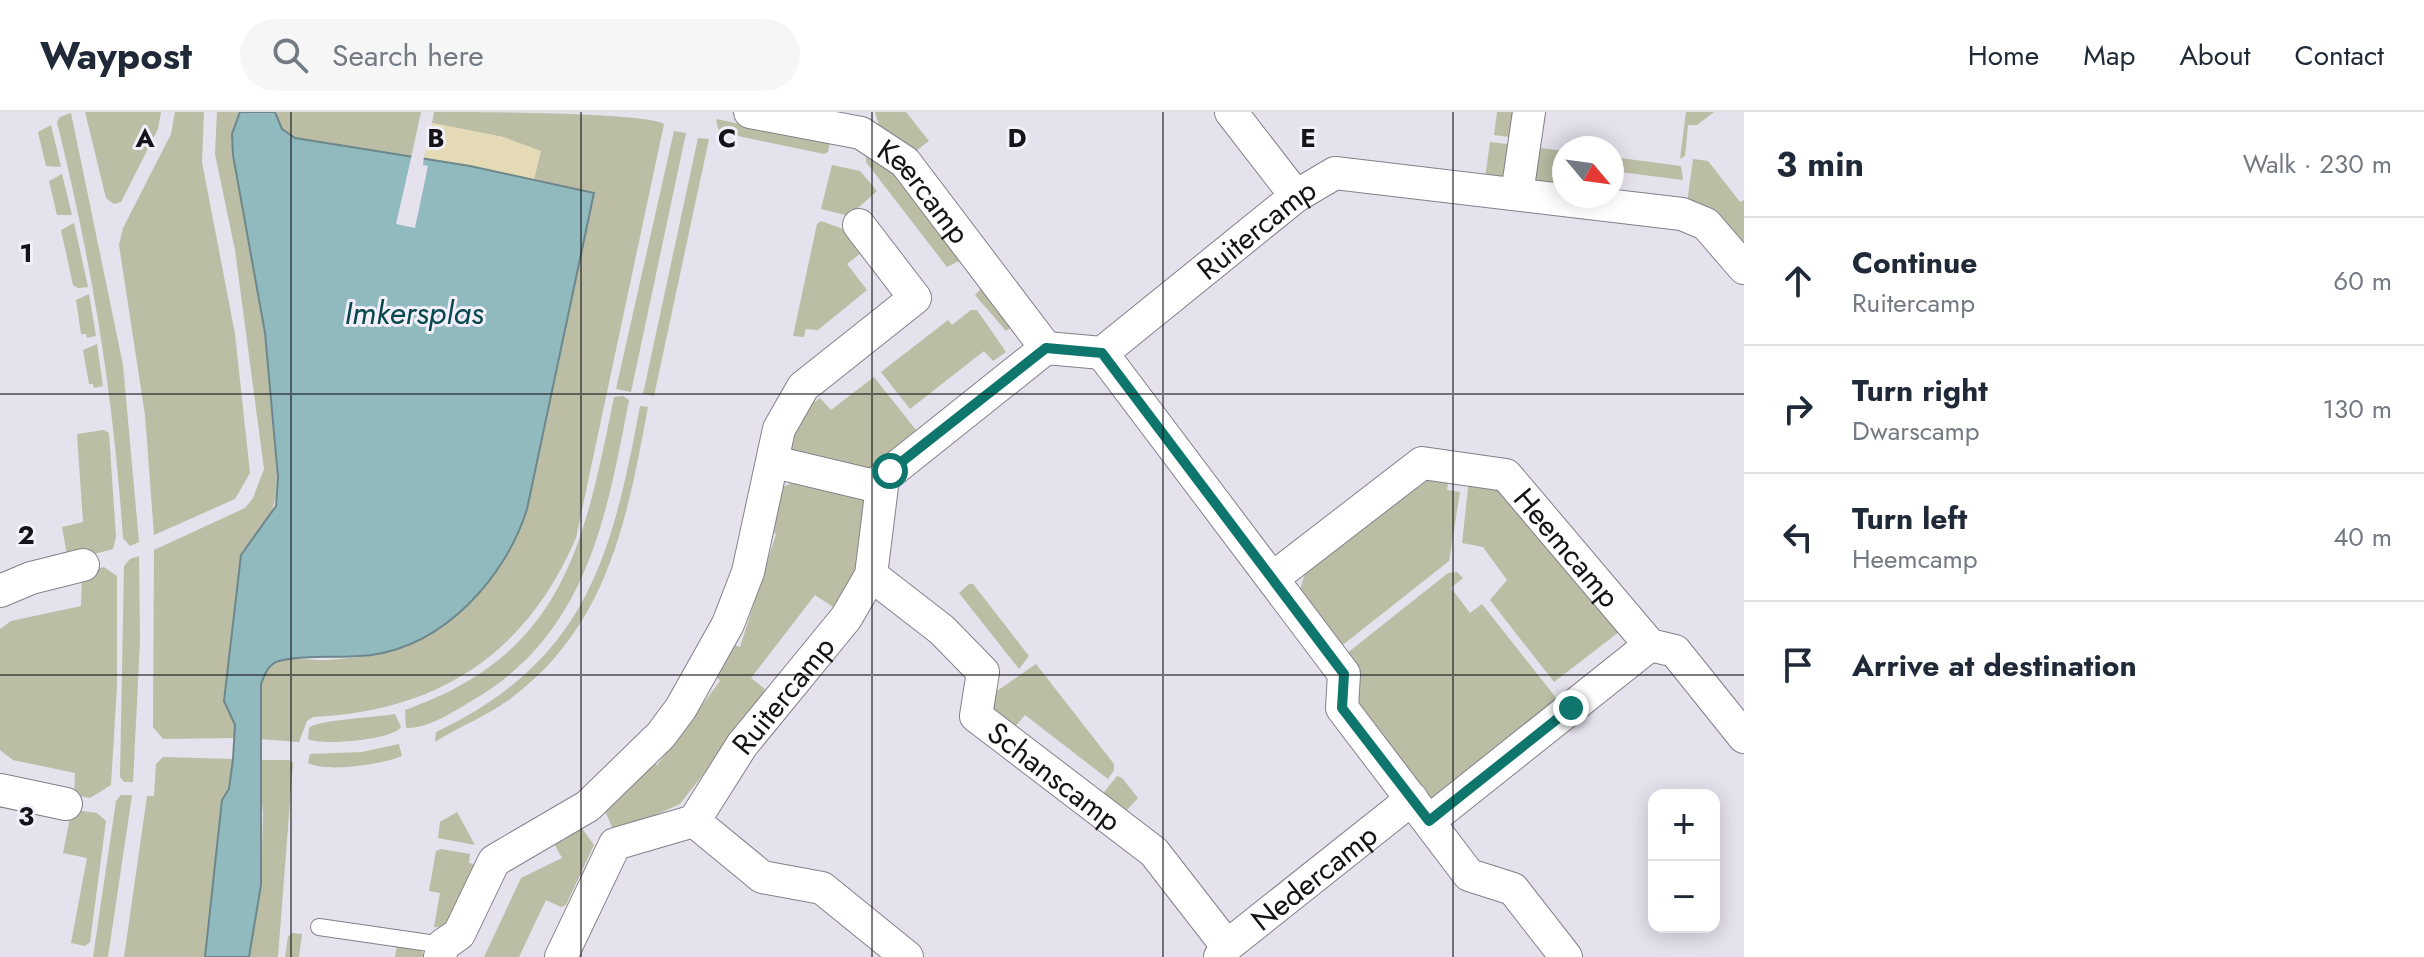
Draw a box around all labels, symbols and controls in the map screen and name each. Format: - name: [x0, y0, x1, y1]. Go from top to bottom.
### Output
- search box: [240, 19, 800, 91]
- text: Waypost: [40, 28, 192, 83]
- icon: search: [268, 33, 312, 77]
- text: Search here: [332, 34, 484, 77]
- text: Home: [1968, 35, 2039, 76]
- text: Map: [2083, 35, 2135, 76]
- text: About: [2179, 35, 2251, 76]
- text: Contact: [2295, 35, 2384, 76]
- text: A: [134, 119, 155, 157]
- text: B: [427, 119, 445, 157]
- text: C: [718, 119, 736, 157]
- text: D: [1007, 119, 1027, 157]
- text: E: [1300, 119, 1316, 157]
- street label: Keercamp: [869, 128, 981, 253]
- north arrow: [1552, 136, 1624, 208]
- text: 3 min: [1776, 140, 1864, 189]
- text: Walk · 230 m: [2243, 145, 2392, 183]
- street label: Ruitercamp: [1187, 167, 1324, 290]
- text: 1: [19, 234, 33, 272]
- text: Continue: [1852, 241, 1978, 284]
- icon: ahead: [1776, 259, 1820, 303]
- text: 60 m: [2333, 262, 2392, 300]
- text: Ruitercamp: [1852, 284, 1975, 322]
- water label: Imkersplas: [344, 290, 484, 336]
- text: Turn right: [1852, 369, 1988, 412]
- icon: right: [1776, 387, 1820, 431]
- text: 130 m: [2322, 390, 2392, 428]
- text: Dwarscamp: [1852, 412, 1980, 450]
- route start: [872, 453, 908, 489]
- street label: Heemcamp: [1504, 478, 1631, 617]
- text: Turn left: [1852, 497, 1967, 540]
- icon: left: [1776, 515, 1820, 559]
- text: 2: [17, 516, 35, 554]
- text: 40 m: [2333, 518, 2392, 556]
- text: Heemcamp: [1852, 540, 1978, 578]
- street label: Ruitercamp: [721, 626, 845, 764]
- icon: arrive: [1776, 643, 1820, 687]
- text: Arrive at destination: [1852, 644, 2137, 687]
- route end: [1553, 690, 1589, 726]
- street label: Schanscamp: [979, 711, 1130, 841]
- map controls: [1648, 789, 1720, 933]
- button: +: [1648, 789, 1720, 861]
- text: 3: [18, 797, 34, 835]
- street label: Nedercamp: [1242, 813, 1386, 941]
- button: −: [1648, 861, 1720, 933]

